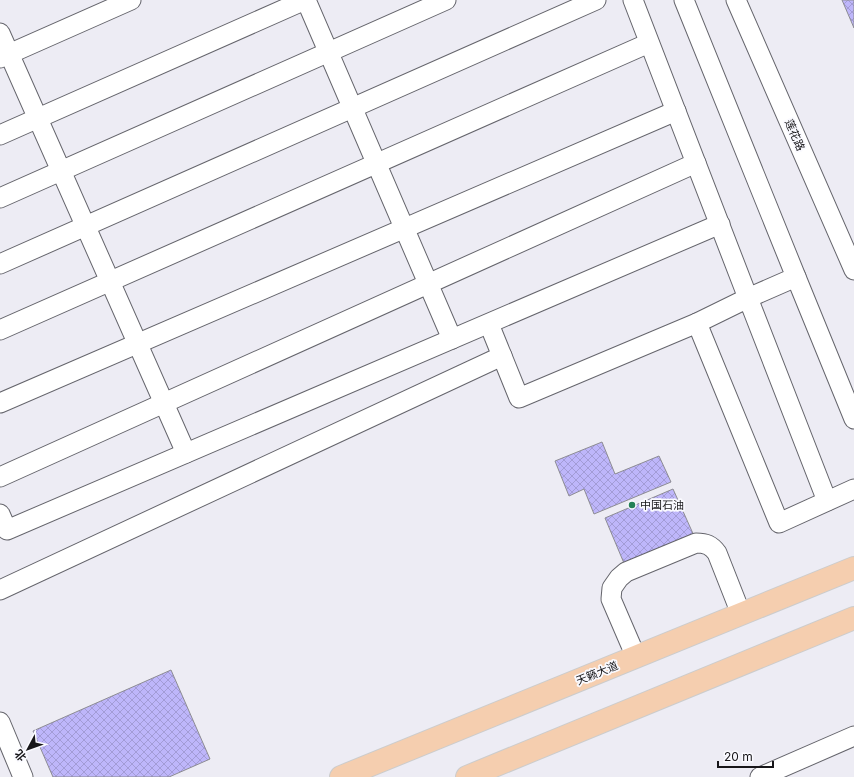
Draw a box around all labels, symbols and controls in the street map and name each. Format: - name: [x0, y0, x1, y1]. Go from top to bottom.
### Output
- street label: 莲花路: [782, 117, 808, 153]
- place label: 中国石油: [640, 498, 684, 512]
- marker: 中国石油: [627, 500, 637, 510]
- street label: 天籁大道: [574, 658, 620, 688]
- north arrow: [8, 729, 48, 769]
- scale bar: [718, 743, 773, 769]
- text: 北: [12, 747, 29, 764]
- text: 20 m: [724, 749, 753, 764]

